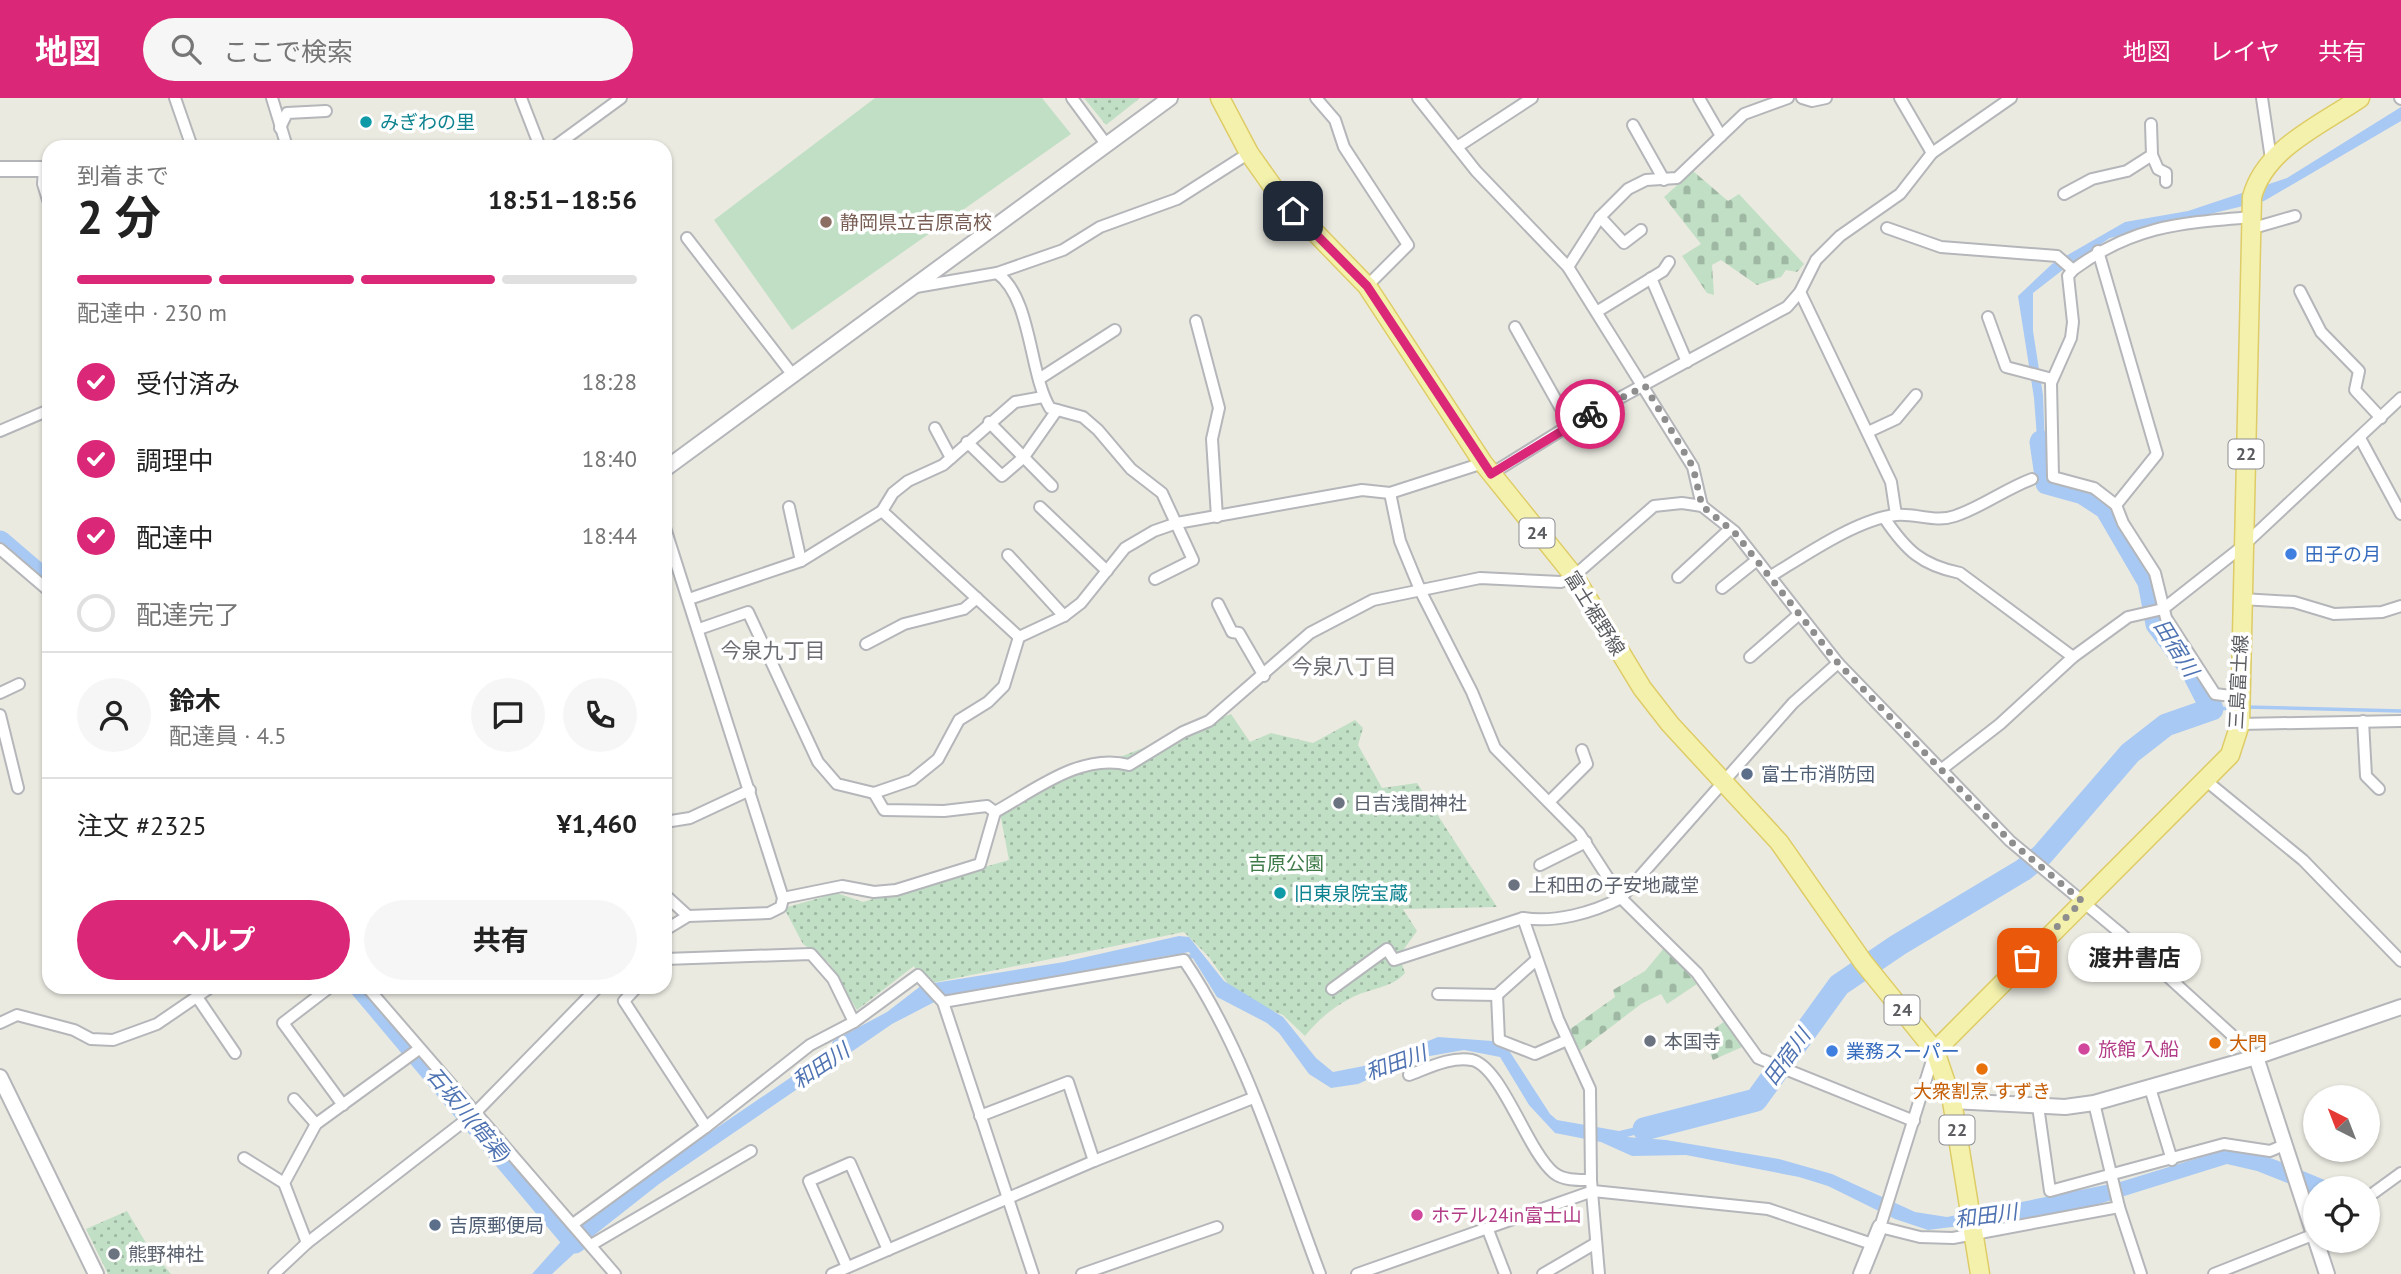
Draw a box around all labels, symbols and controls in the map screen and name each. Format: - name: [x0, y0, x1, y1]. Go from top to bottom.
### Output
- search box: [143, 18, 633, 81]
- text: 地図: [35, 29, 101, 72]
- icon: search: [167, 30, 205, 68]
- text: ここで検索: [223, 35, 353, 68]
- text: 地図: [2123, 36, 2171, 67]
- text: レイヤ: [2209, 36, 2280, 67]
- text: 共有: [2318, 36, 2366, 67]
- place label: みぎわの里: [380, 110, 475, 134]
- marker: みぎわの里: [358, 114, 374, 130]
- text: 到着まで: [77, 161, 169, 190]
- pin: [1263, 181, 1323, 241]
- text: 18:51–18:56: [488, 183, 637, 216]
- text: 2 分: [77, 187, 161, 247]
- icon: home: [1274, 192, 1312, 230]
- place label: 静岡県立吉原高校: [840, 210, 992, 234]
- marker: 静岡県立吉原高校: [818, 214, 834, 230]
- text: 配達中 · 230 m: [77, 298, 227, 327]
- icon: check: [77, 363, 115, 401]
- text: 受付済み: [136, 367, 240, 400]
- text: 18:28: [582, 367, 637, 396]
- courier: [1555, 379, 1625, 449]
- icon: bike: [1571, 395, 1609, 433]
- icon: check: [77, 440, 115, 478]
- road number: 22: [2228, 440, 2264, 468]
- text: 調理中: [136, 444, 214, 477]
- text: 18:40: [582, 444, 637, 473]
- icon: check: [77, 517, 115, 555]
- road number: 24: [1520, 519, 1554, 548]
- text: 配達中: [136, 521, 214, 554]
- text: 18:44: [582, 521, 637, 550]
- place label: 田子の月: [2305, 542, 2381, 566]
- marker: 田子の月: [2283, 546, 2299, 562]
- street label: 富士裾野線: [1560, 566, 1630, 660]
- text: 配達完了: [136, 598, 240, 631]
- water label: 田宿川: [2148, 614, 2206, 683]
- street label: 三島富士線: [2224, 634, 2252, 730]
- district label: 今泉九丁目: [721, 637, 826, 664]
- district label: 今泉八丁目: [1292, 653, 1397, 680]
- button: person: [77, 678, 151, 752]
- button: chat: [471, 678, 545, 752]
- button: phone: [563, 678, 637, 752]
- text: 鈴木: [169, 684, 221, 717]
- text: 配達員 · 4.5: [169, 721, 286, 750]
- place label: 富士市消防団: [1761, 762, 1875, 786]
- marker: 富士市消防団: [1739, 766, 1755, 782]
- place label: 日吉浅間神社: [1353, 791, 1467, 815]
- marker: 日吉浅間神社: [1331, 795, 1347, 811]
- text: ¥1,460: [557, 807, 637, 840]
- text: 注文 #2325: [77, 809, 207, 842]
- park label: 吉原公園: [1248, 851, 1324, 875]
- place label: 上和田の子安地蔵堂: [1528, 873, 1699, 897]
- marker: 上和田の子安地蔵堂: [1506, 877, 1522, 893]
- place label: 旧東泉院宝蔵: [1294, 881, 1408, 905]
- marker: 旧東泉院宝蔵: [1272, 885, 1288, 901]
- button: ヘルプ: [77, 900, 350, 980]
- button: 共有: [364, 900, 637, 980]
- pin: [1997, 928, 2057, 988]
- callout: 渡井書店: [2069, 934, 2202, 982]
- icon: bag: [2008, 939, 2046, 977]
- text: 渡井書店: [2089, 943, 2181, 972]
- road number: 24: [1884, 995, 1920, 1024]
- water label: 田宿川: [1757, 1022, 1817, 1090]
- place label: 本国寺: [1664, 1029, 1721, 1053]
- place label: 大門: [2229, 1031, 2267, 1055]
- marker: 本国寺: [1642, 1033, 1658, 1049]
- marker: 大門: [2207, 1035, 2223, 1051]
- water label: 和田川: [787, 1036, 856, 1094]
- place label: 旅館 入船: [2098, 1037, 2179, 1061]
- water label: 和田川: [1362, 1038, 1432, 1086]
- place label: 業務スーパー: [1846, 1039, 1960, 1063]
- marker: 旅館 入船: [2076, 1041, 2092, 1057]
- marker: 業務スーパー: [1824, 1043, 1840, 1059]
- marker: 大衆割烹 すずき: [1974, 1061, 1990, 1077]
- water label: 石坂川(暗渠): [421, 1062, 516, 1168]
- place label: 大衆割烹 すずき: [1913, 1079, 2051, 1103]
- north arrow: [2303, 1085, 2380, 1162]
- map controls: [2303, 1085, 2380, 1253]
- road number: 22: [1940, 1115, 1974, 1144]
- button: locate: [2303, 1176, 2380, 1253]
- water label: 和田川: [1953, 1197, 2021, 1233]
- place label: ホテル24in富士山: [1431, 1203, 1581, 1227]
- marker: ホテル24in富士山: [1409, 1207, 1425, 1223]
- place label: 吉原郵便局: [449, 1213, 544, 1237]
- marker: 吉原郵便局: [427, 1217, 443, 1233]
- place label: 熊野神社: [128, 1242, 204, 1266]
- marker: 熊野神社: [106, 1246, 122, 1262]

